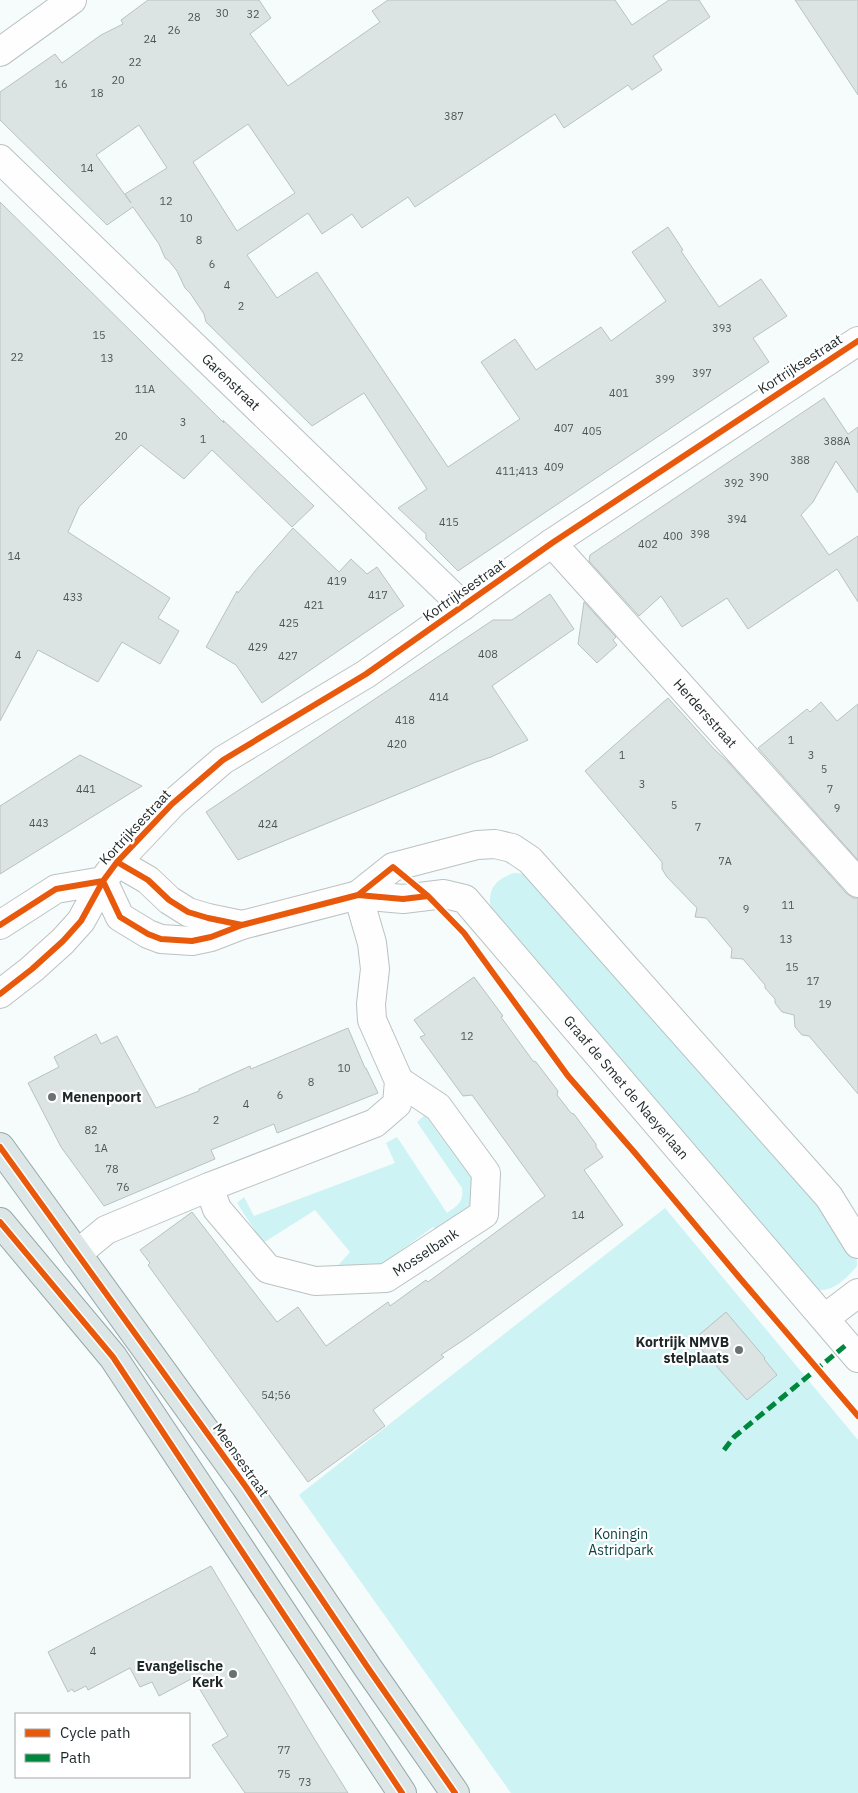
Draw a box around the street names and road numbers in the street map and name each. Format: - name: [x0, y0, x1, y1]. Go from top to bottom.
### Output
- street label: Kortrijksestraat: [754, 330, 846, 398]
- street label: Garenstraat: [198, 350, 264, 414]
- street label: Kortrijksestraat: [419, 555, 509, 625]
- street label: Herdersstraat: [669, 675, 741, 752]
- street label: Kortrijksestraat: [95, 785, 175, 869]
- street label: Graaf de Smet de Naeyerlaan: [560, 1012, 693, 1163]
- street label: Mosselbank: [389, 1224, 463, 1280]
- street label: Meensestraat: [209, 1420, 273, 1500]

